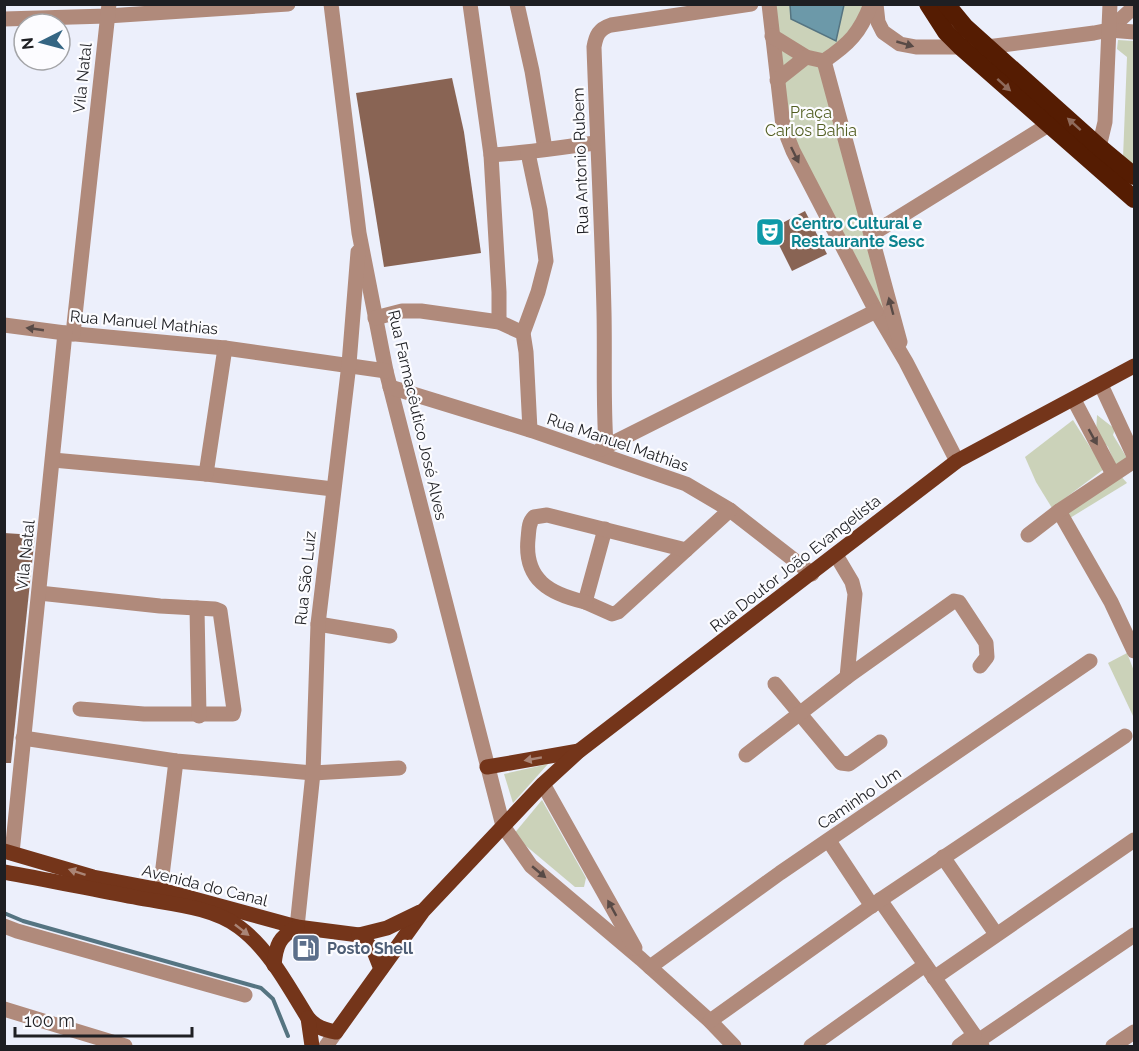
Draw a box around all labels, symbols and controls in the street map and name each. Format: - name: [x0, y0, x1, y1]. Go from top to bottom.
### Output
- north arrow: [12, 12, 72, 72]
- text: N: [17, 36, 38, 51]
- one-way arrow: [896, 40, 914, 49]
- street label: Vila Natal: [69, 41, 96, 114]
- one-way arrow: [996, 78, 1011, 92]
- street label: Rua Antonio Rubem: [568, 87, 593, 235]
- park label: Praça Carlos Bahia: [765, 103, 857, 140]
- one-way arrow: [1067, 118, 1082, 131]
- one-way arrow: [791, 146, 800, 163]
- place label: Centro Cultural e Restaurante Sesc: [791, 214, 925, 251]
- theatre icon: Centro Cultural e Restaurante Sesc: [754, 216, 786, 248]
- one-way arrow: [885, 296, 895, 315]
- street label: Rua Manuel Mathias: [69, 307, 219, 338]
- street label: Rua Farmacêutico José Alves: [384, 308, 451, 522]
- one-way arrow: [25, 325, 44, 334]
- street label: Rua Manuel Mathias: [544, 409, 691, 476]
- one-way arrow: [1088, 429, 1098, 446]
- street label: Rua Doutor João Evangelista: [706, 491, 884, 636]
- street label: Vila Natal: [12, 518, 39, 591]
- street label: Rua São Luiz: [291, 530, 320, 626]
- one-way arrow: [523, 755, 542, 764]
- street label: Caminho Um: [814, 763, 905, 833]
- street label: Avenida do Canal: [140, 861, 270, 910]
- one-way arrow: [531, 865, 546, 878]
- one-way arrow: [68, 867, 86, 877]
- one-way arrow: [607, 899, 617, 916]
- one-way arrow: [234, 924, 250, 937]
- fuel station icon: Posto Shell: [290, 932, 322, 964]
- place label: Posto Shell: [327, 939, 414, 958]
- scale bar: [15, 1000, 192, 1038]
- text: 100 m: [24, 1010, 75, 1031]

